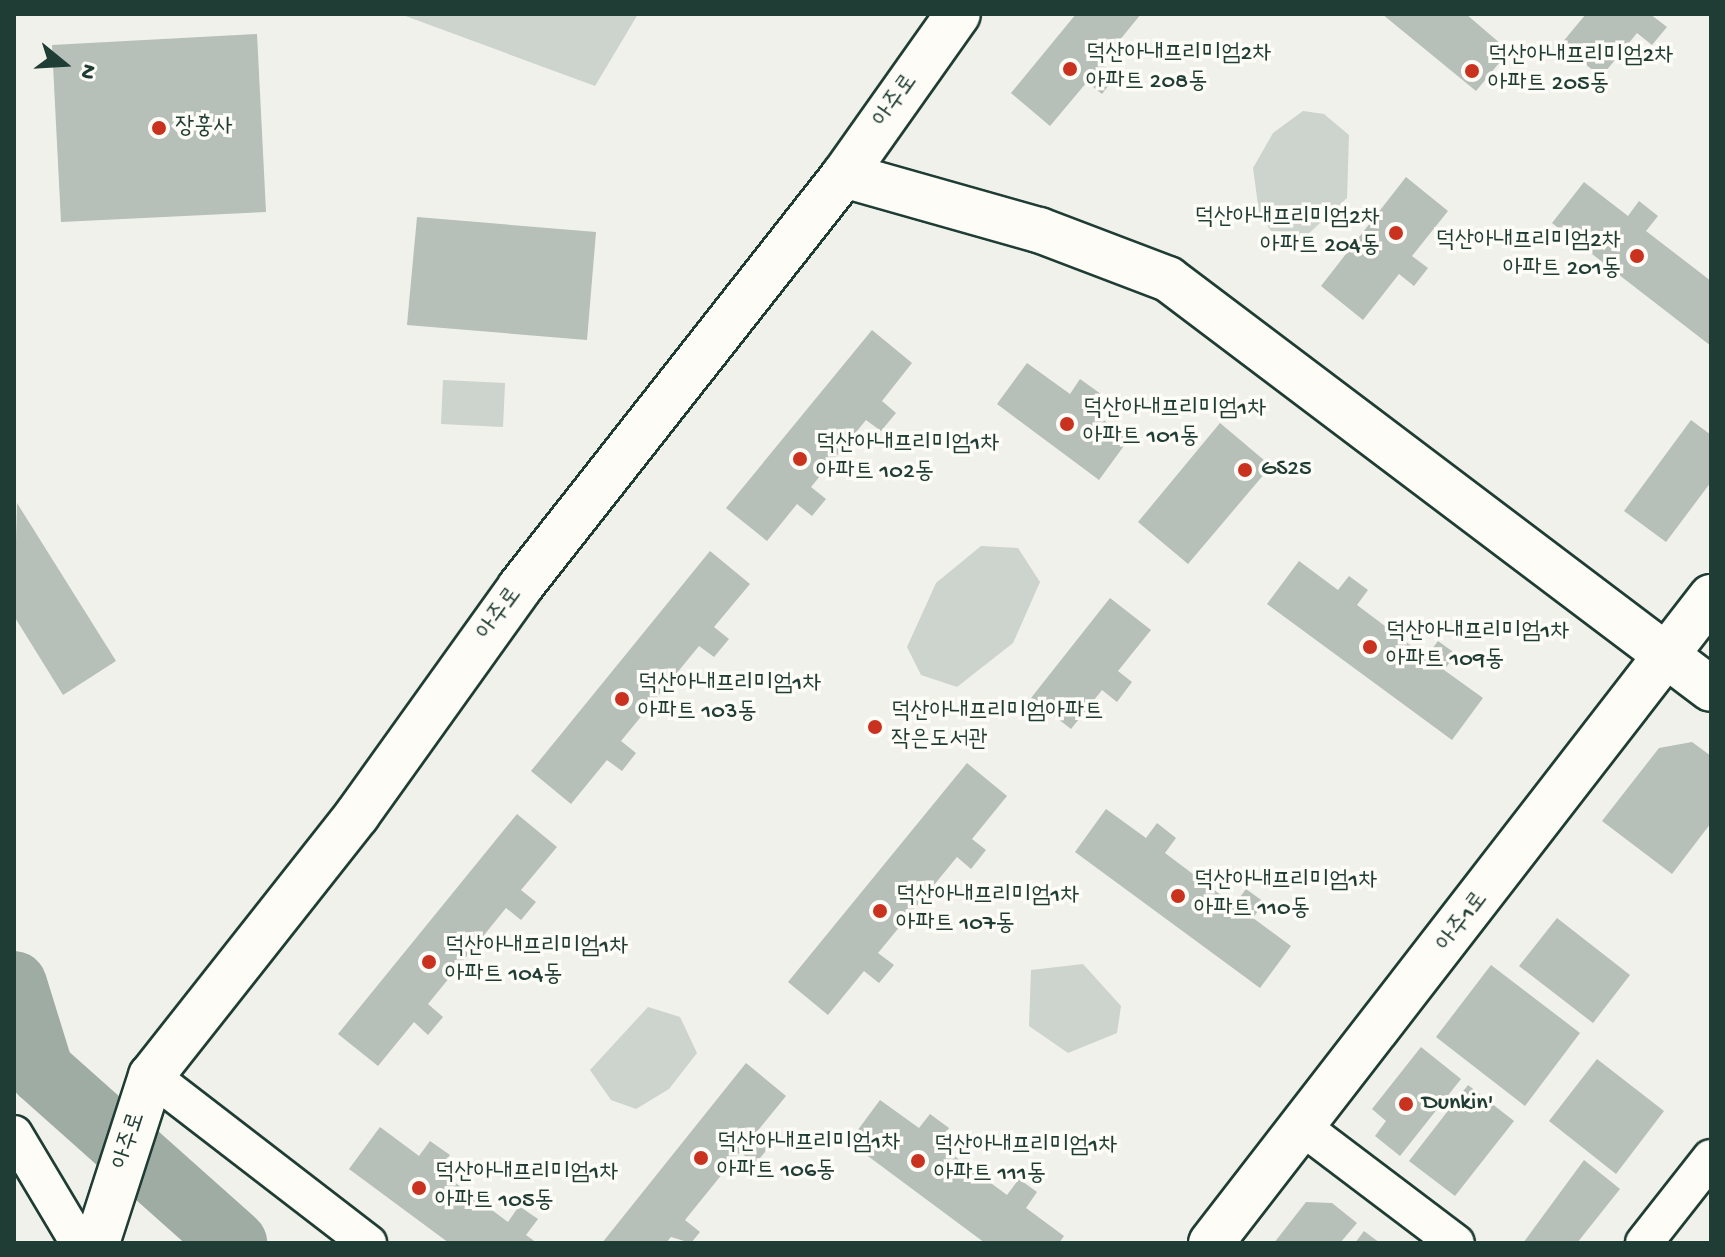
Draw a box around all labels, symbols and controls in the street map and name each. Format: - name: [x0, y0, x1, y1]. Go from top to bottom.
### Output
- north arrow: [24, 24, 104, 104]
- place label: 덕산아내프리미엄2차 아파트 208동: [1086, 41, 1272, 97]
- place label: 덕산아내프리미엄2차 아파트 205동: [1488, 43, 1674, 99]
- marker: 덕산아내프리미엄2차 아파트 208동: [1061, 60, 1079, 78]
- text: N: [72, 61, 101, 82]
- marker: 덕산아내프리미엄2차 아파트 205동: [1463, 62, 1481, 80]
- street label: 아주로: [868, 69, 924, 133]
- place label: 장훙사: [175, 114, 233, 142]
- marker: 장훙사: [150, 119, 168, 137]
- place label: 덕산아내프리미엄2차 아파트 204동: [1194, 205, 1380, 261]
- marker: 덕산아내프리미엄2차 아파트 204동: [1387, 224, 1405, 242]
- place label: 덕산아내프리미엄2차 아파트 201동: [1435, 228, 1621, 284]
- marker: 덕산아내프리미엄2차 아파트 201동: [1628, 247, 1646, 265]
- place label: 덕산아내프리미엄1차 아파트 101동: [1083, 396, 1267, 452]
- marker: 덕산아내프리미엄1차 아파트 101동: [1058, 415, 1076, 433]
- place label: 덕산아내프리미엄1차 아파트 102동: [816, 431, 1000, 487]
- marker: 덕산아내프리미엄1차 아파트 102동: [791, 450, 809, 468]
- place label: GS25: [1261, 456, 1312, 484]
- marker: GS25: [1236, 461, 1254, 479]
- street label: 아주로: [471, 582, 529, 646]
- place label: 덕산아내프리미엄1차 아파트 109동: [1386, 619, 1570, 675]
- marker: 덕산아내프리미엄1차 아파트 109동: [1361, 638, 1379, 656]
- place label: 덕산아내프리미엄1차 아파트 103동: [638, 671, 822, 727]
- marker: 덕산아내프리미엄1차 아파트 103동: [613, 690, 631, 708]
- place label: 덕산아내프리미엄아파트 작은도서관: [891, 699, 1103, 755]
- marker: 덕산아내프리미엄아파트 작은도서관: [866, 718, 884, 736]
- place label: 덕산아내프리미엄1차 아파트 110동: [1194, 868, 1378, 924]
- place label: 덕산아내프리미엄1차 아파트 107동: [896, 883, 1080, 939]
- street label: 아주1로: [1431, 886, 1495, 958]
- marker: 덕산아내프리미엄1차 아파트 110동: [1169, 887, 1187, 905]
- marker: 덕산아내프리미엄1차 아파트 107동: [871, 902, 889, 920]
- place label: 덕산아내프리미엄1차 아파트 104동: [445, 934, 629, 990]
- marker: 덕산아내프리미엄1차 아파트 104동: [420, 953, 438, 971]
- place label: Dunkin': [1422, 1090, 1494, 1118]
- marker: Dunkin': [1397, 1095, 1415, 1113]
- street label: 아주로: [107, 1109, 153, 1173]
- place label: 덕산아내프리미엄1차 아파트 106동: [717, 1130, 901, 1186]
- place label: 덕산아내프리미엄1차 아파트 111동: [934, 1133, 1118, 1189]
- marker: 덕산아내프리미엄1차 아파트 106동: [692, 1149, 710, 1167]
- marker: 덕산아내프리미엄1차 아파트 111동: [909, 1152, 927, 1170]
- place label: 덕산아내프리미엄1차 아파트 105동: [435, 1160, 619, 1216]
- marker: 덕산아내프리미엄1차 아파트 105동: [410, 1179, 428, 1197]

